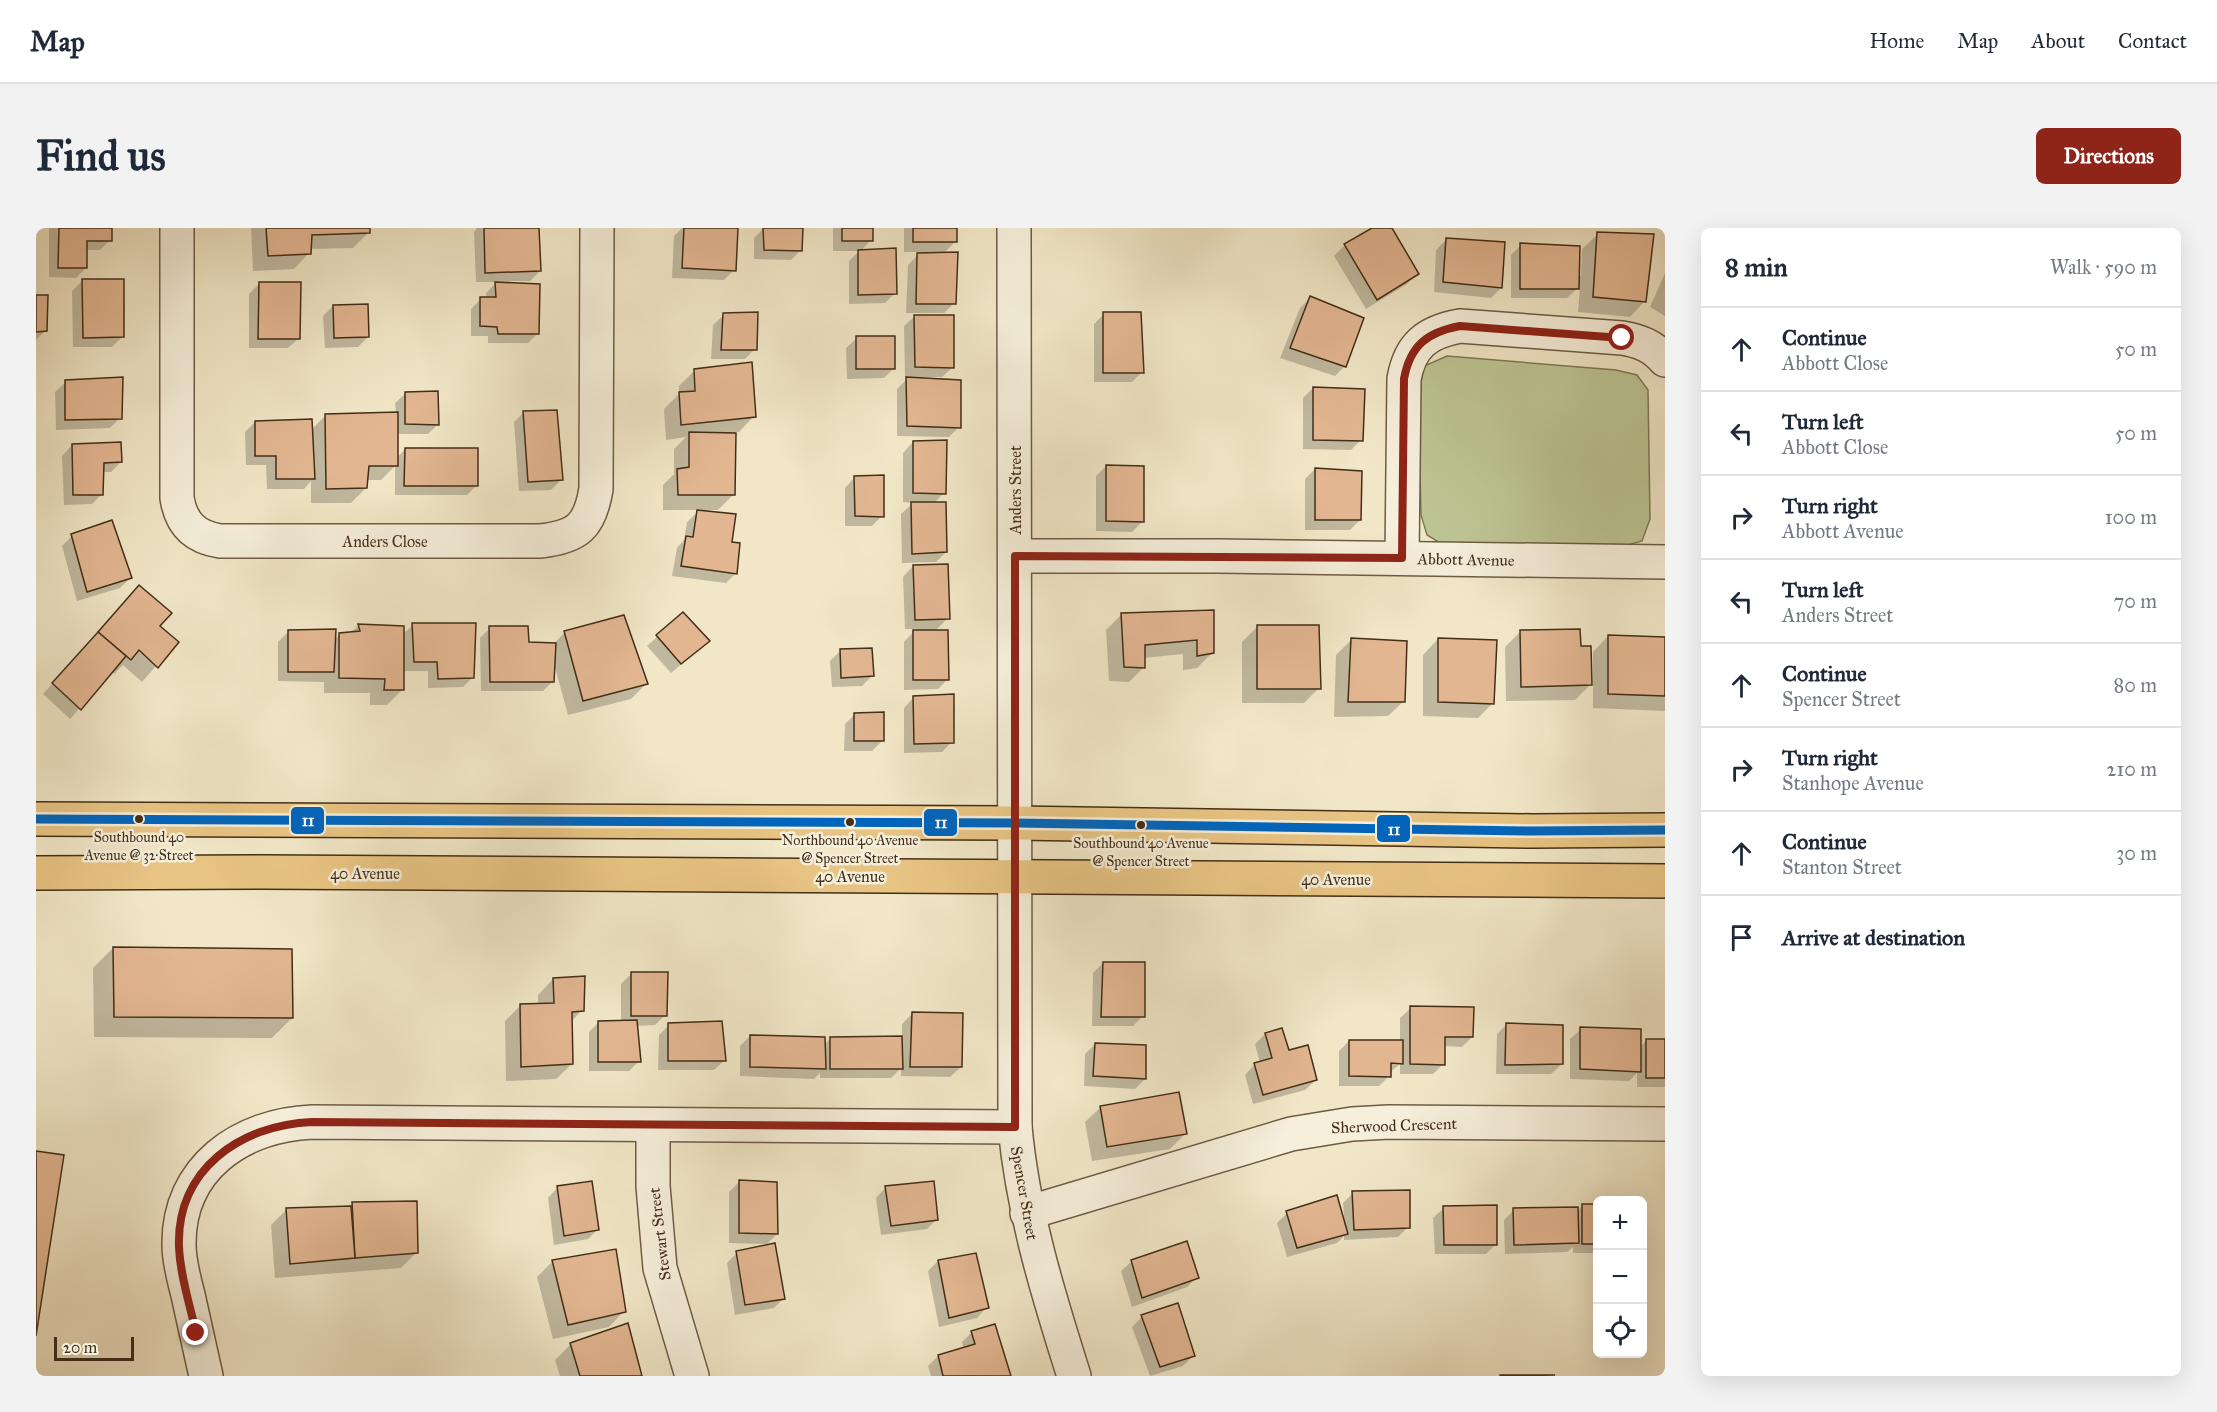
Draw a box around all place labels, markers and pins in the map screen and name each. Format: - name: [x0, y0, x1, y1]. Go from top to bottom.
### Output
- marker: Southbound 40 Avenue @ 32 Street: [133, 813, 145, 825]
- marker: Northbound 40 Avenue @ Spencer Street: [844, 816, 856, 828]
- marker: Southbound 40 Avenue @ Spencer Street: [1135, 819, 1147, 831]
- place label: Southbound 40 Avenue @ 32 Street: [83, 829, 194, 864]
- place label: Northbound 40 Avenue @ Spencer Street: [782, 832, 919, 867]
- place label: Southbound 40 Avenue @ Spencer Street: [1073, 835, 1209, 870]

